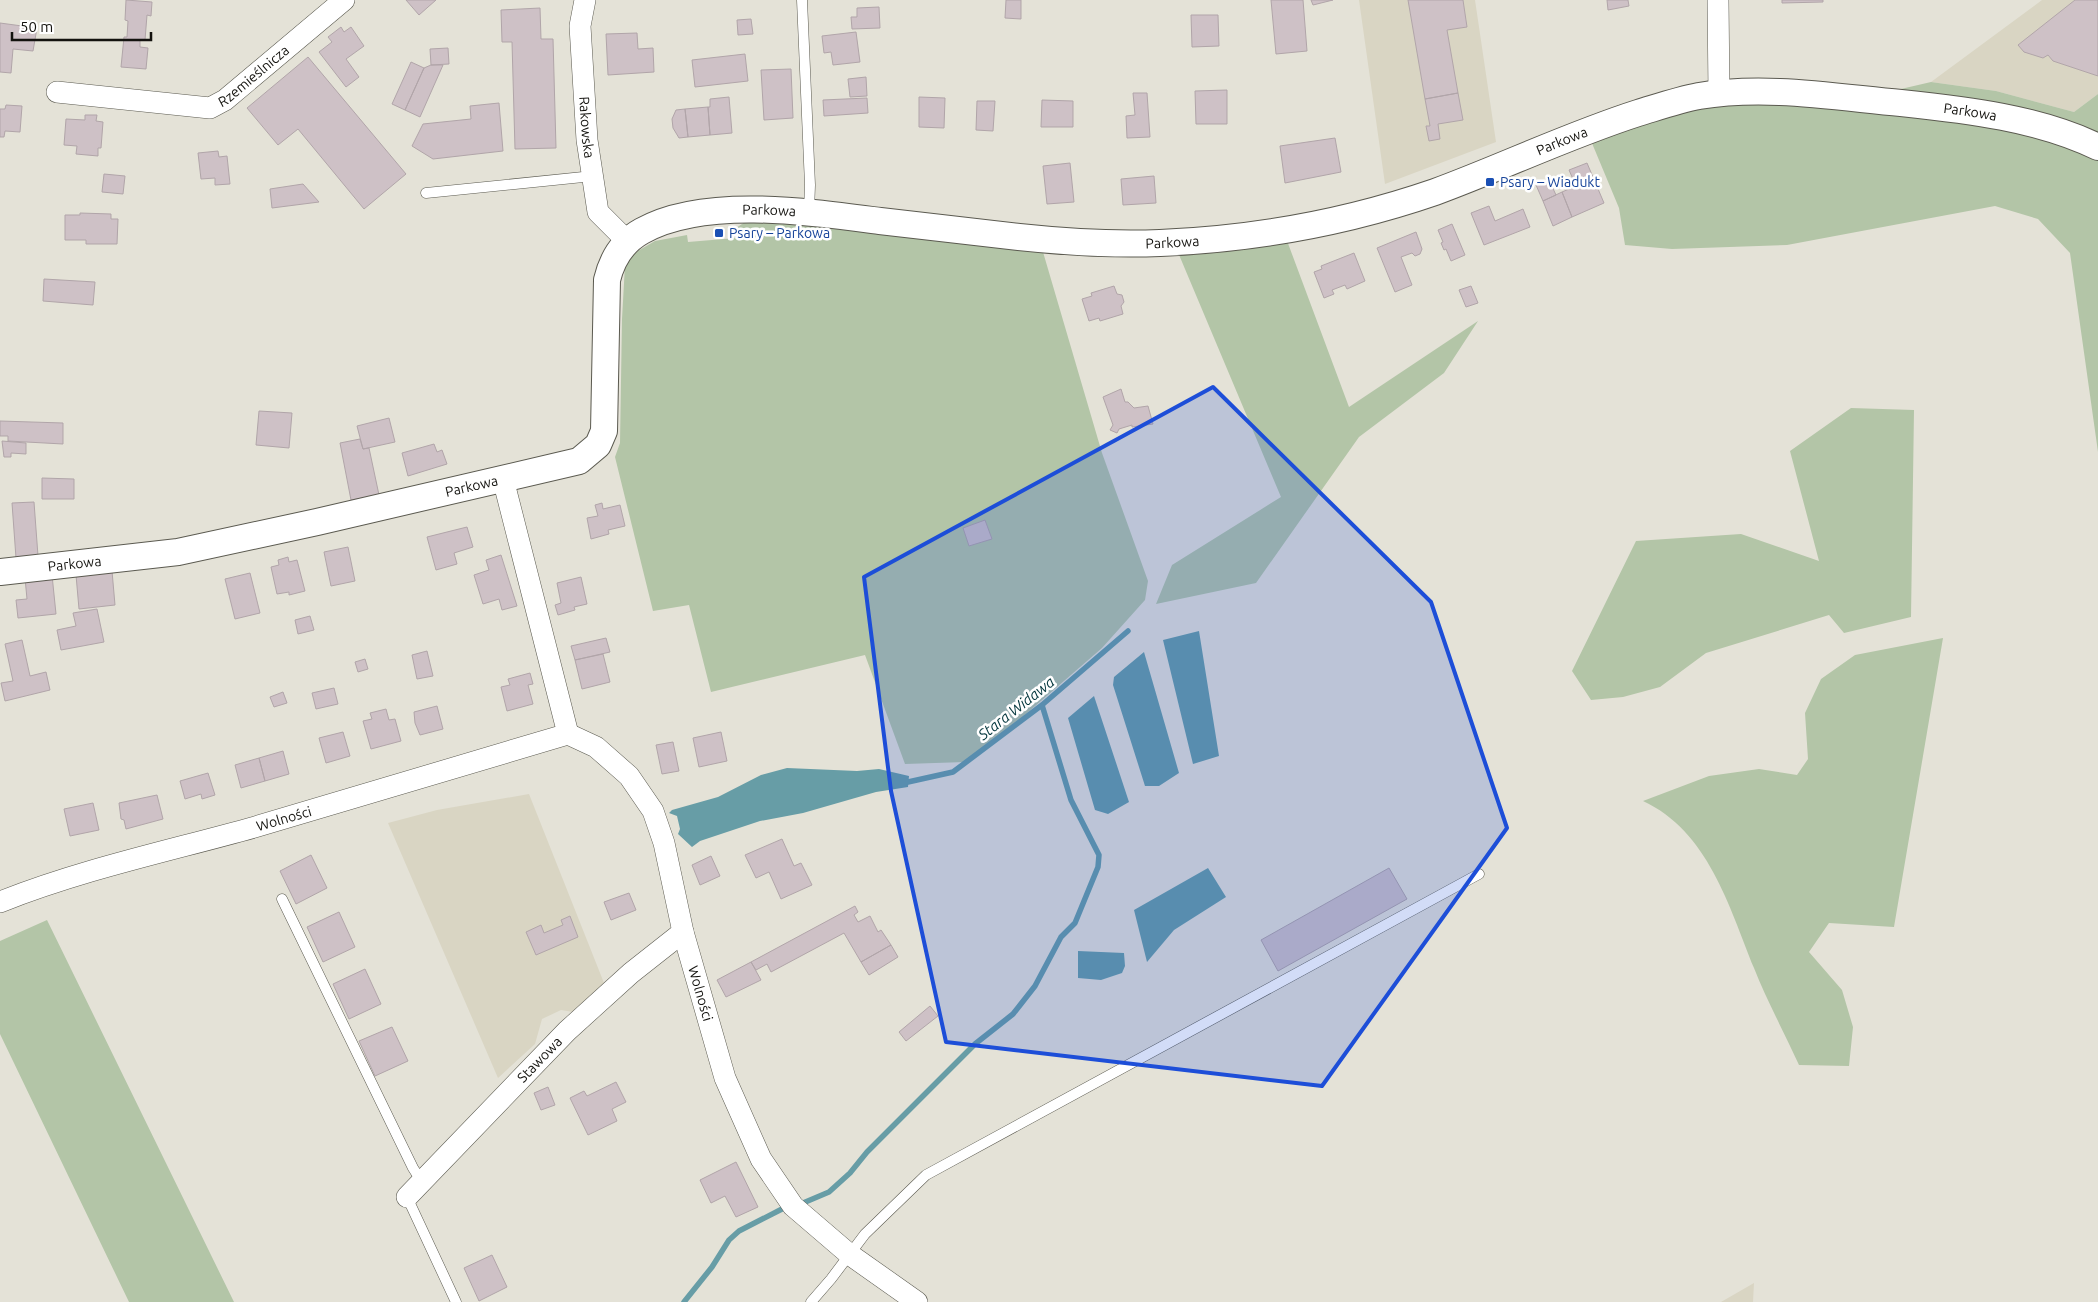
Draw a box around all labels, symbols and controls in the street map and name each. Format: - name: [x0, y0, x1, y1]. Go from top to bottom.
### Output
- scale bar: [12, 10, 151, 42]
- text: 50 m: [20, 18, 53, 35]
- street label: Rzemieślnicza: [215, 42, 292, 110]
- street label: Rakowska: [576, 96, 598, 159]
- street label: Parkowa: [1943, 100, 1998, 124]
- street label: Parkowa: [1534, 124, 1590, 158]
- place label: Psary – Wiadukt: [1500, 174, 1600, 190]
- marker: Psary – Wiadukt: [1484, 176, 1496, 188]
- street label: Parkowa: [742, 201, 797, 219]
- place label: Psary – Parkowa: [729, 225, 830, 241]
- marker: Psary – Parkowa: [713, 227, 725, 239]
- street label: Parkowa: [1145, 233, 1200, 251]
- street label: Parkowa: [444, 472, 500, 500]
- street label: Parkowa: [47, 553, 102, 575]
- water label: Stara Widawa: [974, 673, 1057, 744]
- street label: Wolności: [254, 803, 313, 834]
- street label: Wolności: [685, 964, 716, 1023]
- street label: Stawowa: [514, 1033, 565, 1086]

